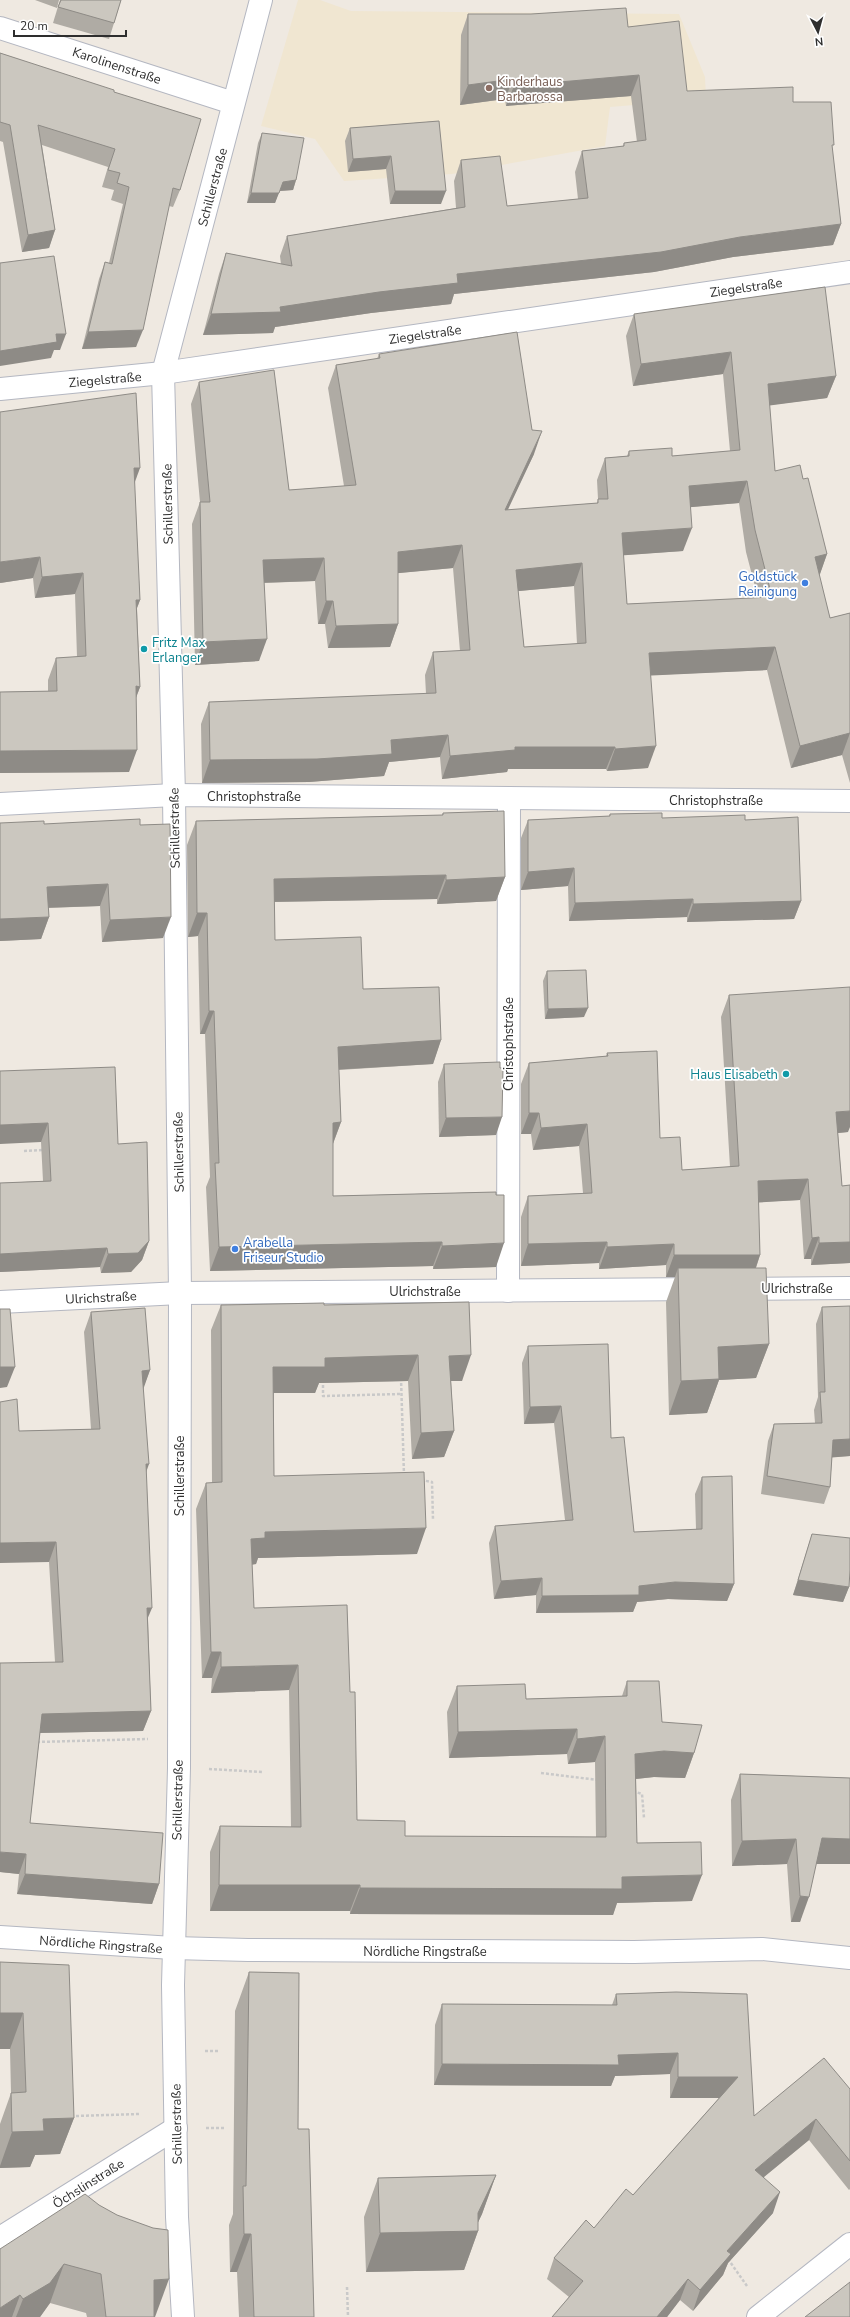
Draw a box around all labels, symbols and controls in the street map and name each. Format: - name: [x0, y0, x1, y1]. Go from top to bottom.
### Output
- scale bar: [14, 12, 126, 38]
- north arrow: [798, 12, 838, 52]
- text: 20 m: [20, 18, 48, 34]
- text: N: [814, 34, 824, 49]
- street label: Karolinenstraße: [70, 43, 164, 89]
- place label: Kinderhaus Barbarossa: [497, 73, 563, 106]
- marker: Kinderhaus Barbarossa: [484, 83, 494, 93]
- street label: Schillerstraße: [194, 146, 232, 229]
- street label: Ziegelstraße: [709, 274, 784, 302]
- street label: Ziegelstraße: [388, 321, 463, 349]
- street label: Ziegelstraße: [68, 368, 142, 392]
- street label: Schillerstraße: [158, 463, 178, 544]
- place label: Goldstück Reinigung: [738, 568, 797, 601]
- marker: Goldstück Reinigung: [800, 578, 810, 588]
- place label: Fritz Max Erlanger: [152, 634, 206, 667]
- marker: Fritz Max Erlanger: [139, 644, 149, 654]
- street label: Schillerstraße: [165, 787, 185, 868]
- street label: Christophstraße: [207, 788, 301, 806]
- street label: Christophstraße: [669, 792, 763, 810]
- street label: Christophstraße: [500, 997, 518, 1091]
- place label: Haus Elisabeth: [690, 1066, 778, 1084]
- marker: Haus Elisabeth: [781, 1069, 791, 1079]
- street label: Schillerstraße: [169, 1111, 189, 1192]
- place label: Arabella Friseur Studio: [243, 1234, 324, 1267]
- marker: Arabella Friseur Studio: [230, 1244, 240, 1254]
- street label: Ulrichstraße: [761, 1280, 833, 1298]
- street label: Ulrichstraße: [389, 1283, 461, 1301]
- street label: Ulrichstraße: [65, 1287, 137, 1309]
- street label: Schillerstraße: [171, 1436, 189, 1516]
- street label: Schillerstraße: [168, 1759, 188, 1841]
- street label: Nördliche Ringstraße: [39, 1932, 163, 1958]
- street label: Nördliche Ringstraße: [363, 1943, 487, 1961]
- street label: Schillerstraße: [167, 2083, 187, 2164]
- street label: Öchslinstraße: [49, 2154, 128, 2213]

